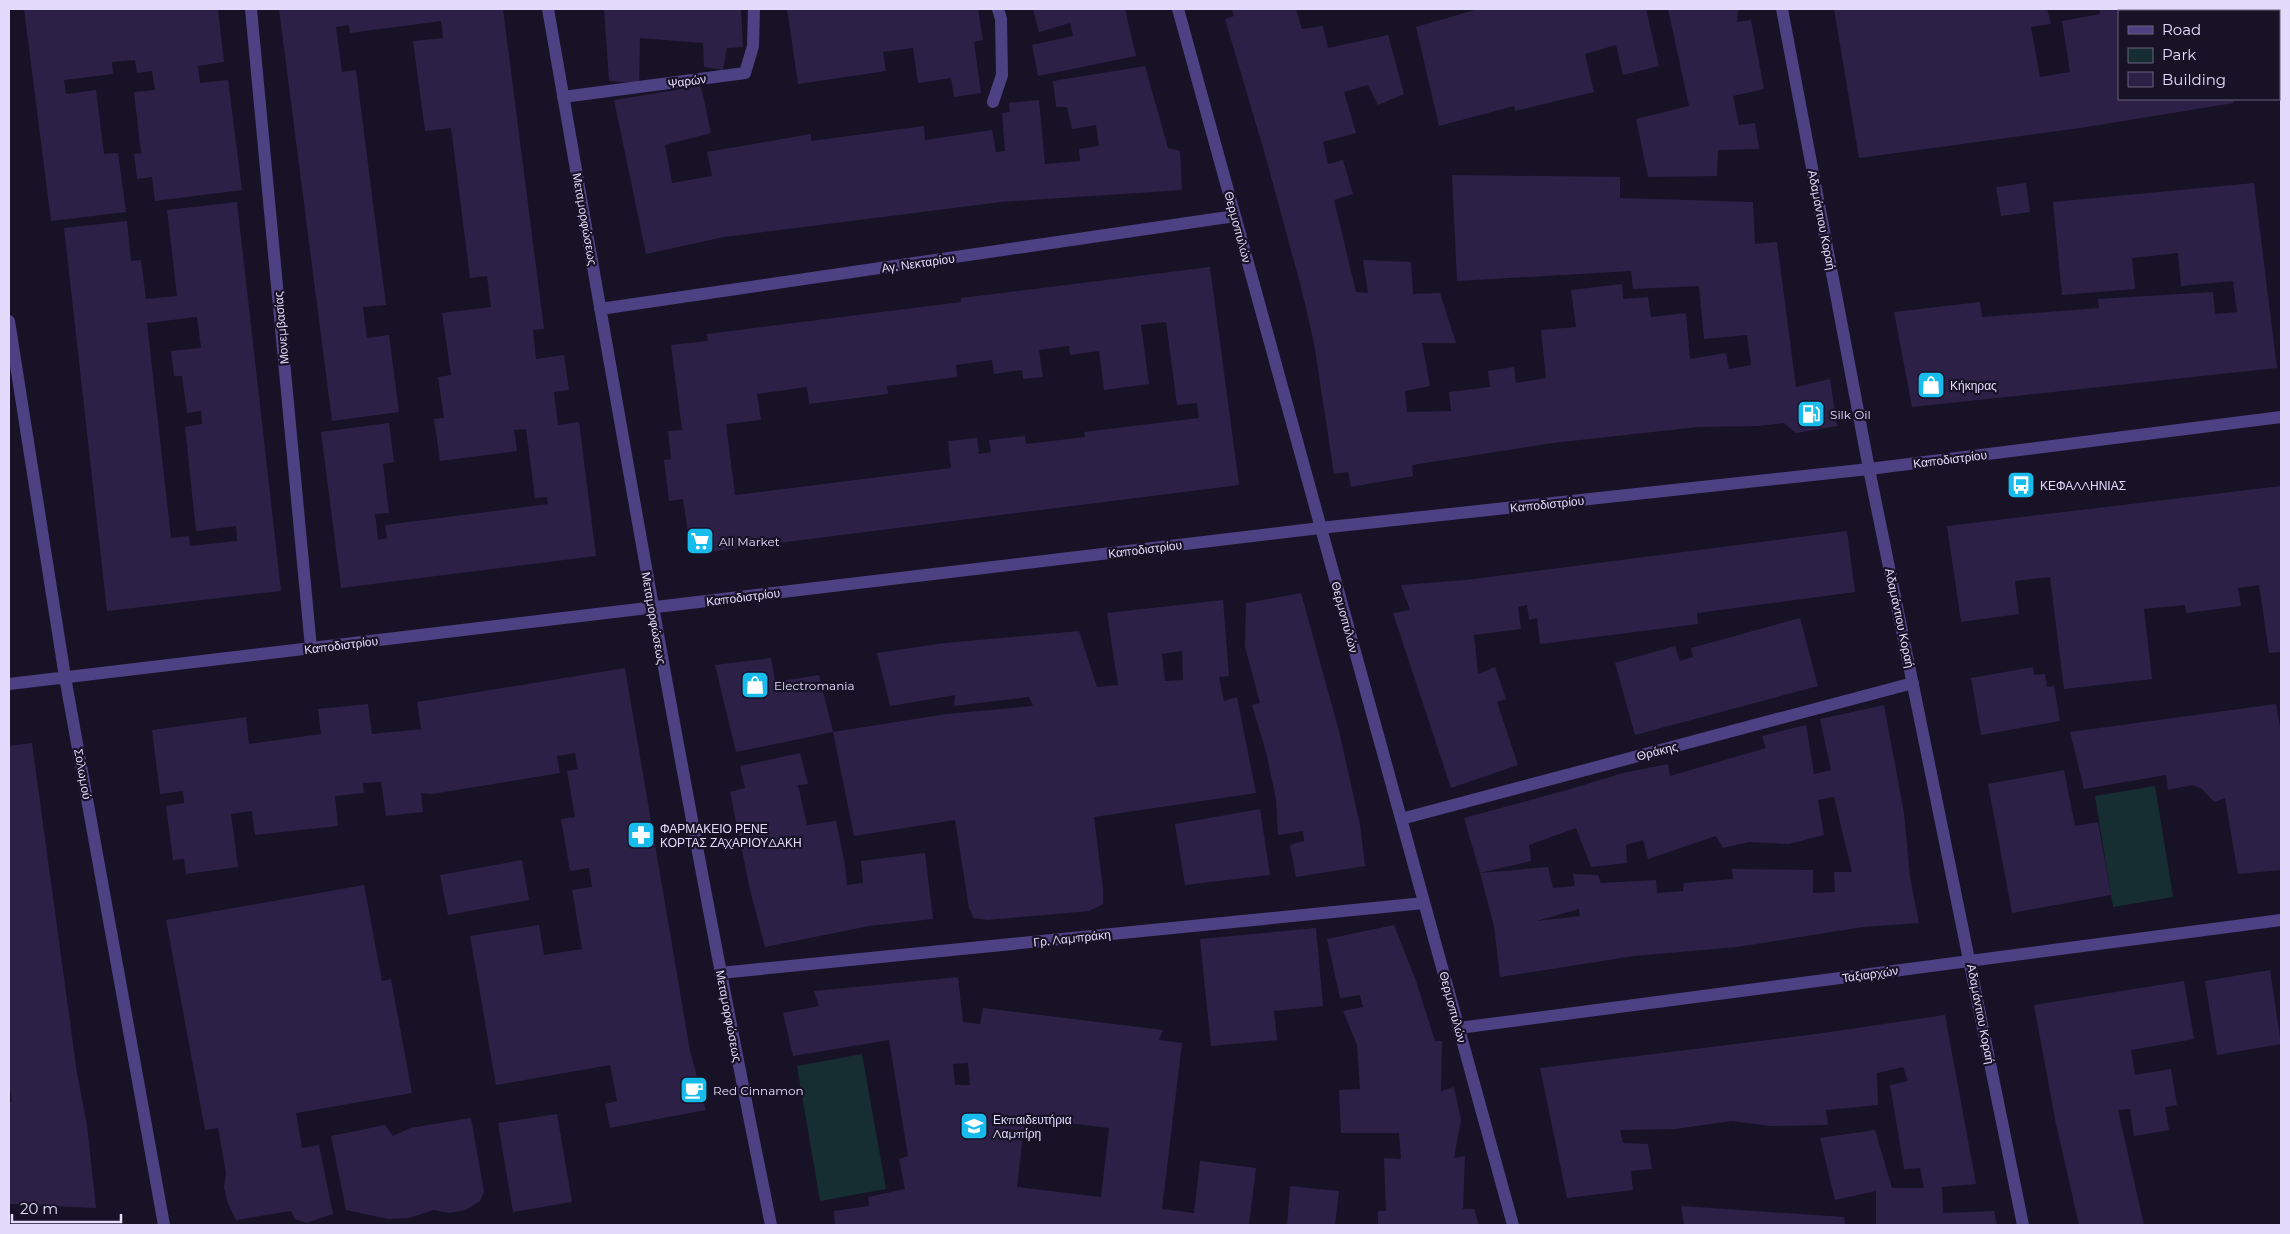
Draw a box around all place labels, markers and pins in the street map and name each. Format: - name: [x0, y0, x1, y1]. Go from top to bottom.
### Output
- shop icon: Κήκηρας: [1916, 370, 1946, 400]
- place label: Κήκηρας: [1950, 378, 1997, 393]
- fuel station icon: Silk Oil: [1796, 399, 1826, 429]
- place label: Silk Oil: [1830, 407, 1871, 422]
- bus stop icon: ΚΕΦΑΛΛΗΝΙΑΣ: [2006, 470, 2036, 500]
- place label: ΚΕΦΑΛΛΗΝΙΑΣ: [2040, 478, 2126, 493]
- supermarket icon: All Market: [685, 526, 715, 556]
- place label: All Market: [719, 534, 780, 549]
- shop icon: Electromania: [740, 670, 770, 700]
- place label: Electromania: [774, 678, 855, 693]
- pharmacy icon: ΦΑΡΜΑΚΕΙΟ ΡΕΝΕ ΚΟΡΤΑΣ ΖΑΧΑΡΙΟΥΔΑΚΗ: [626, 820, 656, 850]
- place label: ΦΑΡΜΑΚΕΙΟ ΡΕΝΕ ΚΟΡΤΑΣ ΖΑΧΑΡΙΟΥΔΑΚΗ: [660, 821, 802, 850]
- cafe icon: Red Cinnamon: [679, 1075, 709, 1105]
- place label: Red Cinnamon: [713, 1083, 804, 1098]
- school or university icon: Εκπαιδευτήρια Λαμπίρη: [959, 1111, 989, 1141]
- place label: Εκπαιδευτήρια Λαμπίρη: [993, 1112, 1072, 1141]

